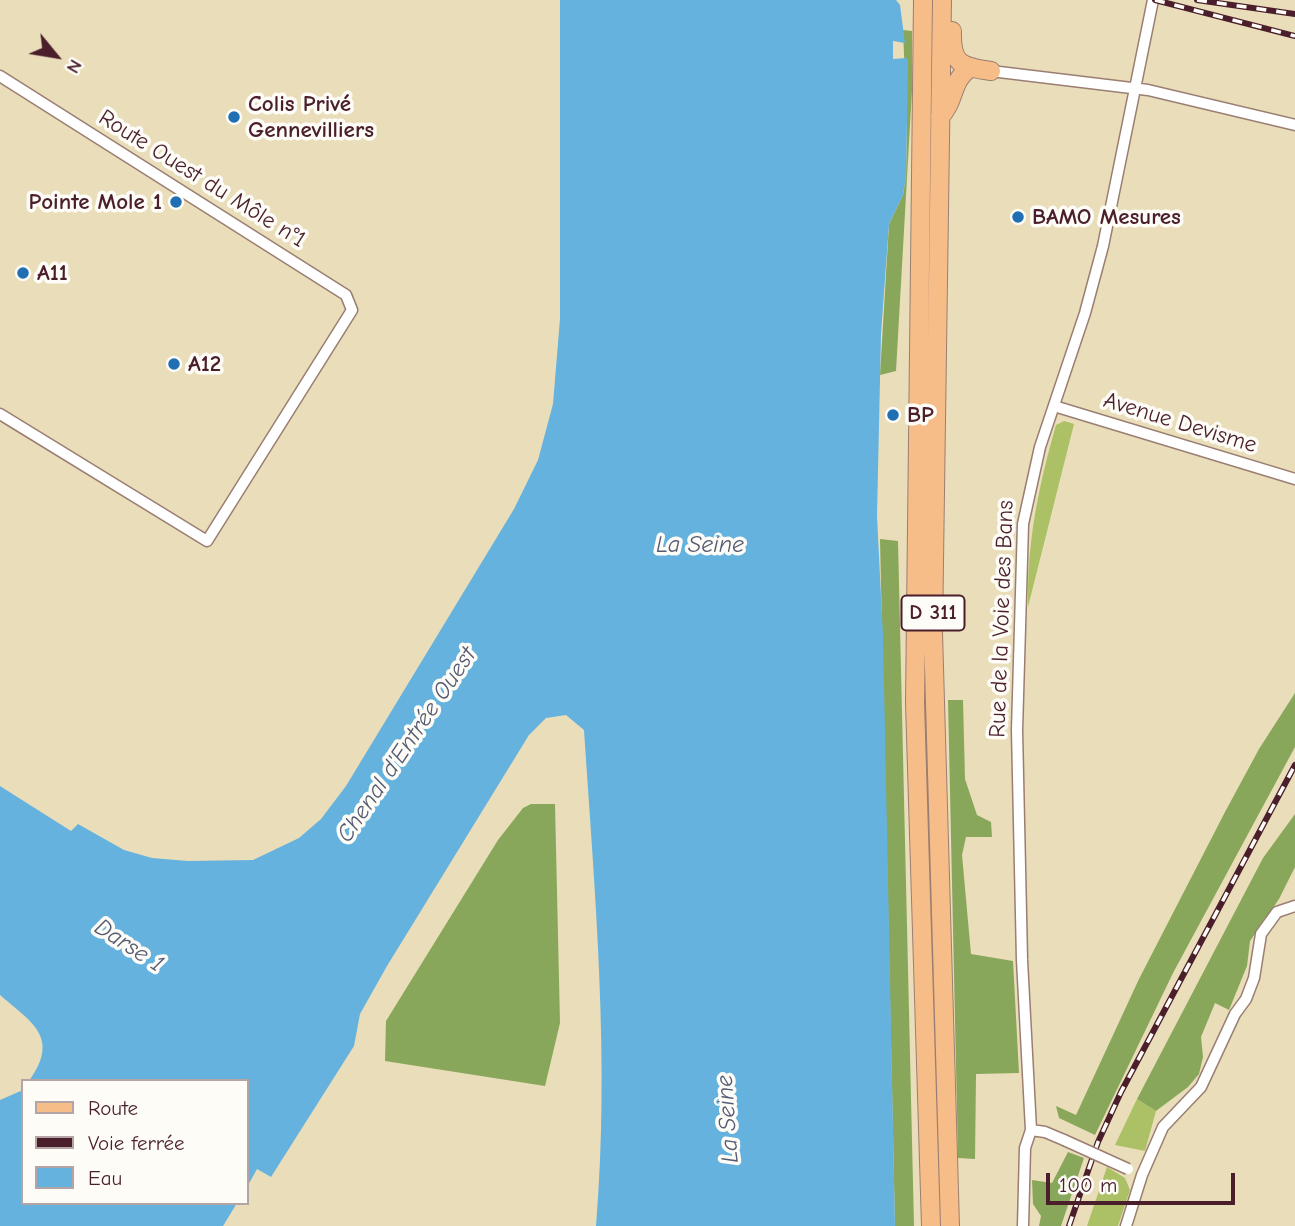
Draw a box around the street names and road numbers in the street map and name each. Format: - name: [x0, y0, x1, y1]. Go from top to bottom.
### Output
- street label: Route Ouest du Môle n°1: [93, 104, 311, 254]
- street label: Avenue Devisme: [1100, 387, 1260, 459]
- street label: Rue de la Voie des Bans: [984, 500, 1020, 738]
- road number: D 311: [902, 596, 964, 630]

